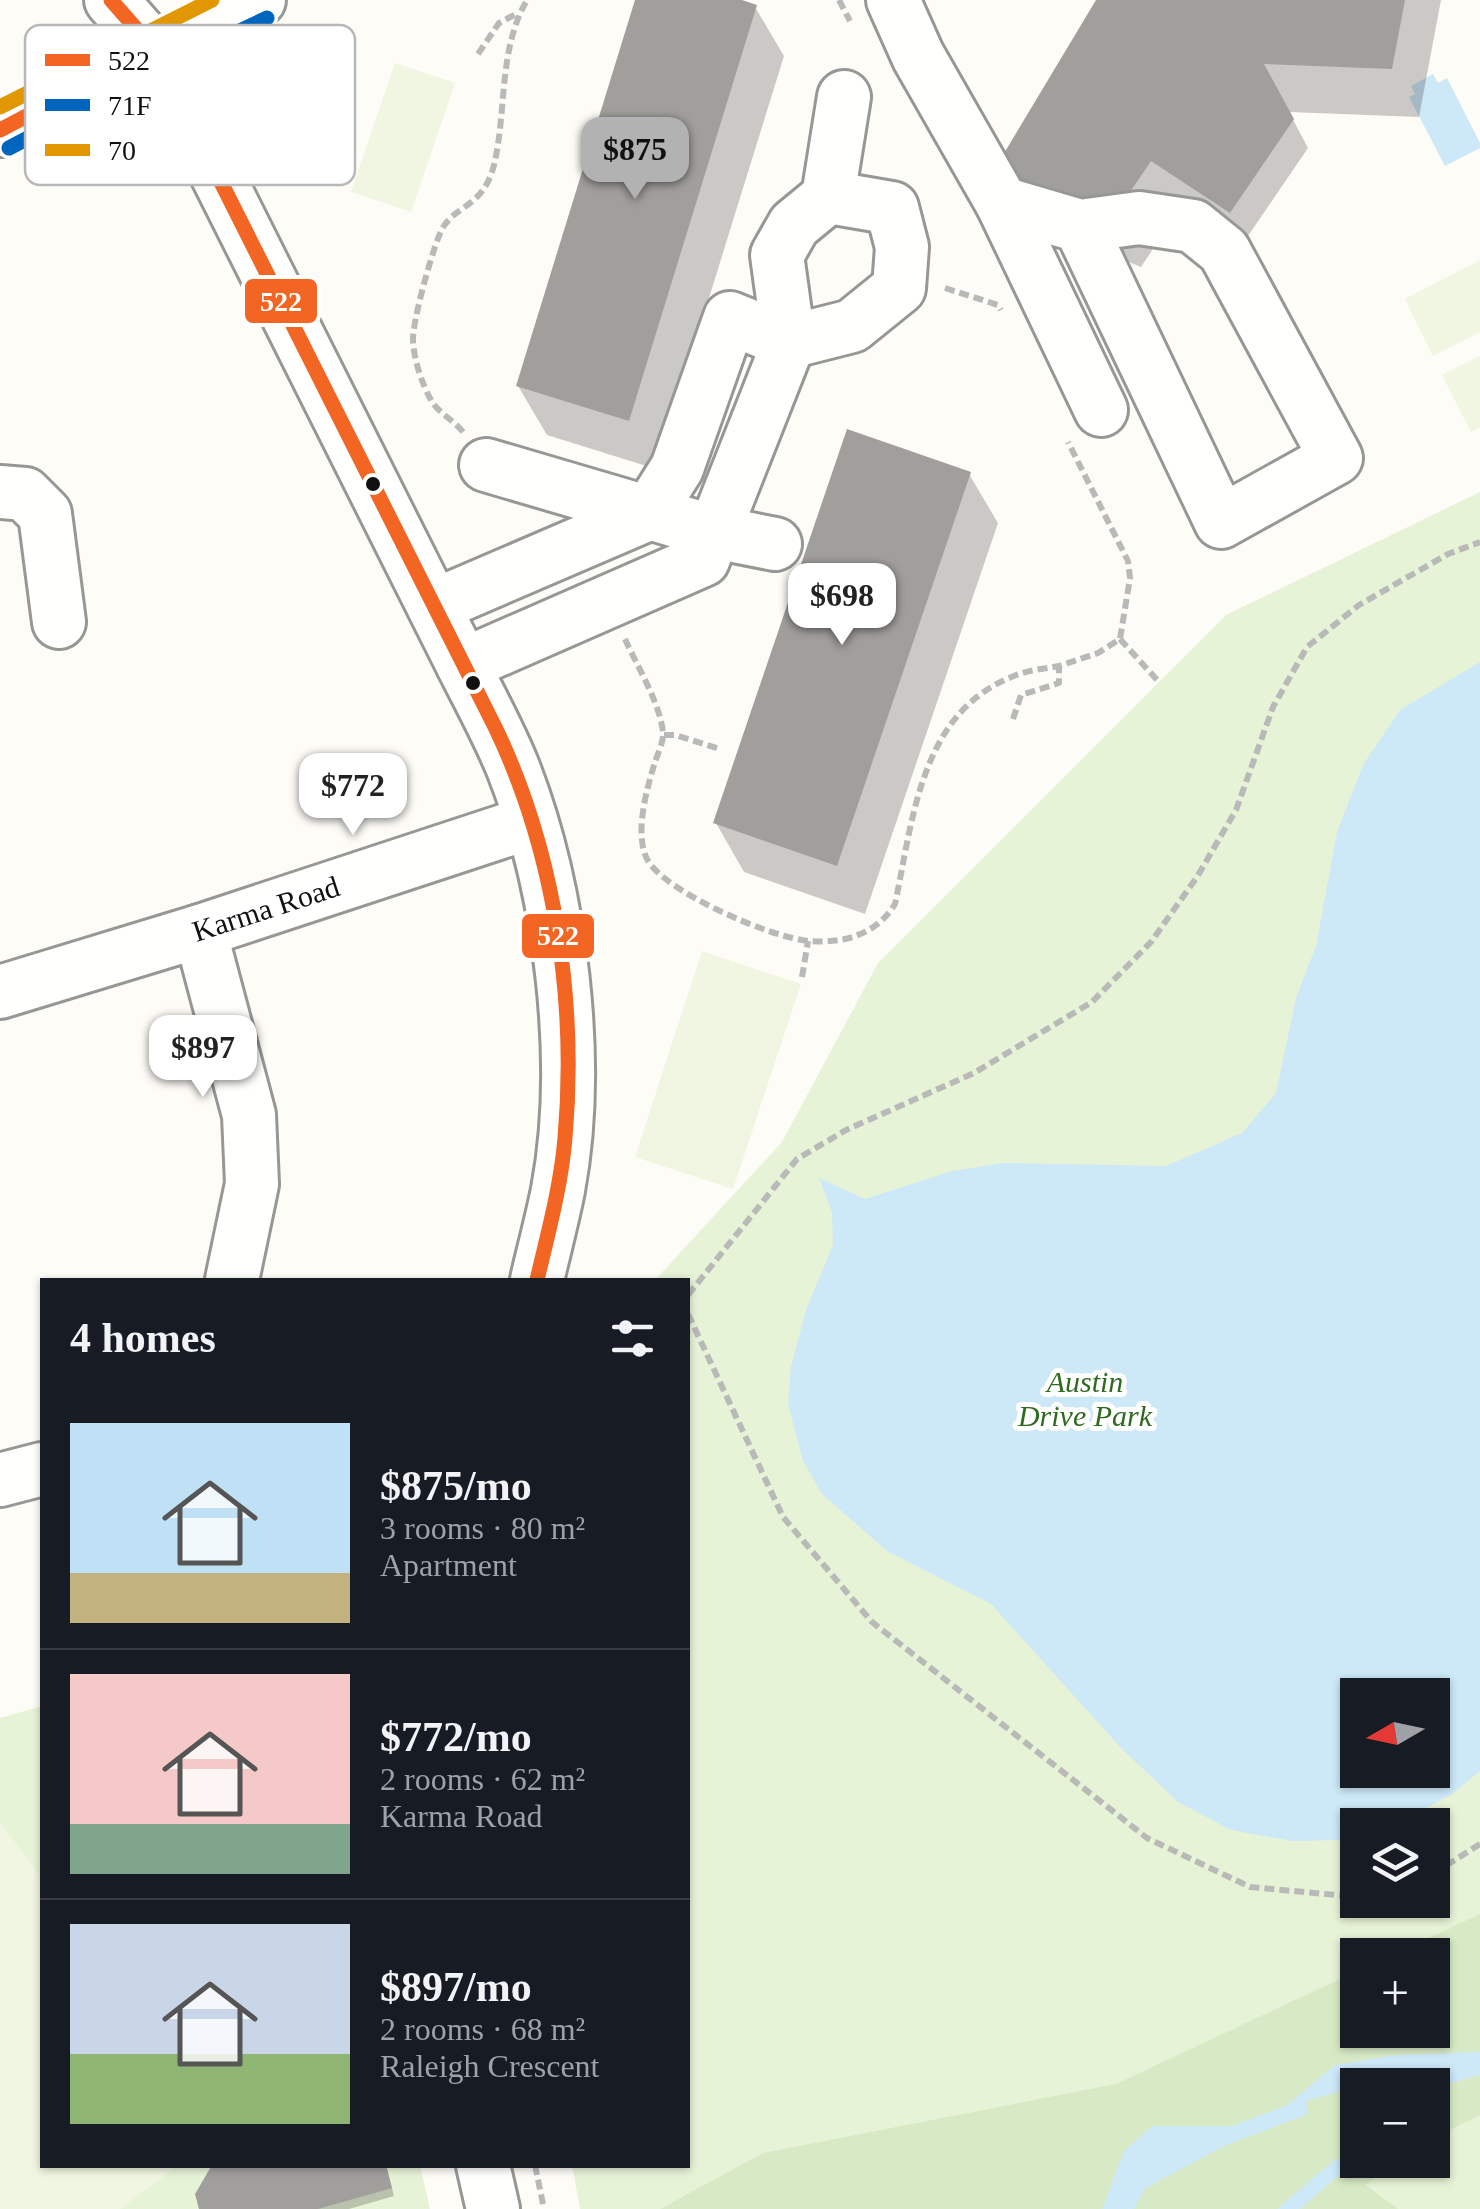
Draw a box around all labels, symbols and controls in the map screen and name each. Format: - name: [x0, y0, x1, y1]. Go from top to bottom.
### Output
- legend: [25, 25, 355, 185]
- text: 522: [108, 45, 150, 76]
- text: 71F: [108, 90, 152, 121]
- pin: $875: [576, 117, 694, 202]
- text: $875: [603, 131, 667, 167]
- text: 70: [108, 135, 136, 166]
- line badge: 522: [243, 277, 319, 325]
- text: 522: [260, 286, 302, 317]
- unlabelled marker: [363, 474, 383, 494]
- pin: $698: [783, 563, 901, 648]
- text: $698: [810, 577, 874, 613]
- unlabelled marker: [463, 673, 483, 693]
- pin: $772: [294, 753, 412, 838]
- text: $772: [321, 767, 385, 803]
- street label: Karma Road: [188, 869, 343, 948]
- line badge: 522: [520, 912, 596, 960]
- text: 522: [537, 920, 579, 951]
- pin: $897: [144, 1015, 262, 1100]
- text: $897: [171, 1029, 235, 1065]
- icon: filters: [605, 1311, 660, 1366]
- text: 4 homes: [70, 1315, 216, 1361]
- park label: Austin Drive Park: [1017, 1365, 1153, 1432]
- icon: home: [150, 1463, 270, 1583]
- text: $875/mo: [380, 1463, 532, 1509]
- text: 3 rooms · 80 m²: [380, 1510, 585, 1546]
- text: Apartment: [380, 1547, 517, 1583]
- north arrow: [1340, 1678, 1450, 1788]
- map controls: [1340, 1678, 1450, 2178]
- icon: home: [150, 1714, 270, 1834]
- text: $772/mo: [380, 1714, 532, 1760]
- text: 2 rooms · 62 m²: [380, 1761, 585, 1797]
- text: Karma Road: [380, 1798, 543, 1834]
- button: layers: [1340, 1808, 1450, 1918]
- button: +: [1340, 1938, 1450, 2048]
- icon: home: [150, 1964, 270, 2084]
- text: $897/mo: [380, 1964, 532, 2010]
- text: 2 rooms · 68 m²: [380, 2011, 585, 2047]
- text: Raleigh Crescent: [380, 2048, 599, 2084]
- button: −: [1340, 2068, 1450, 2178]

